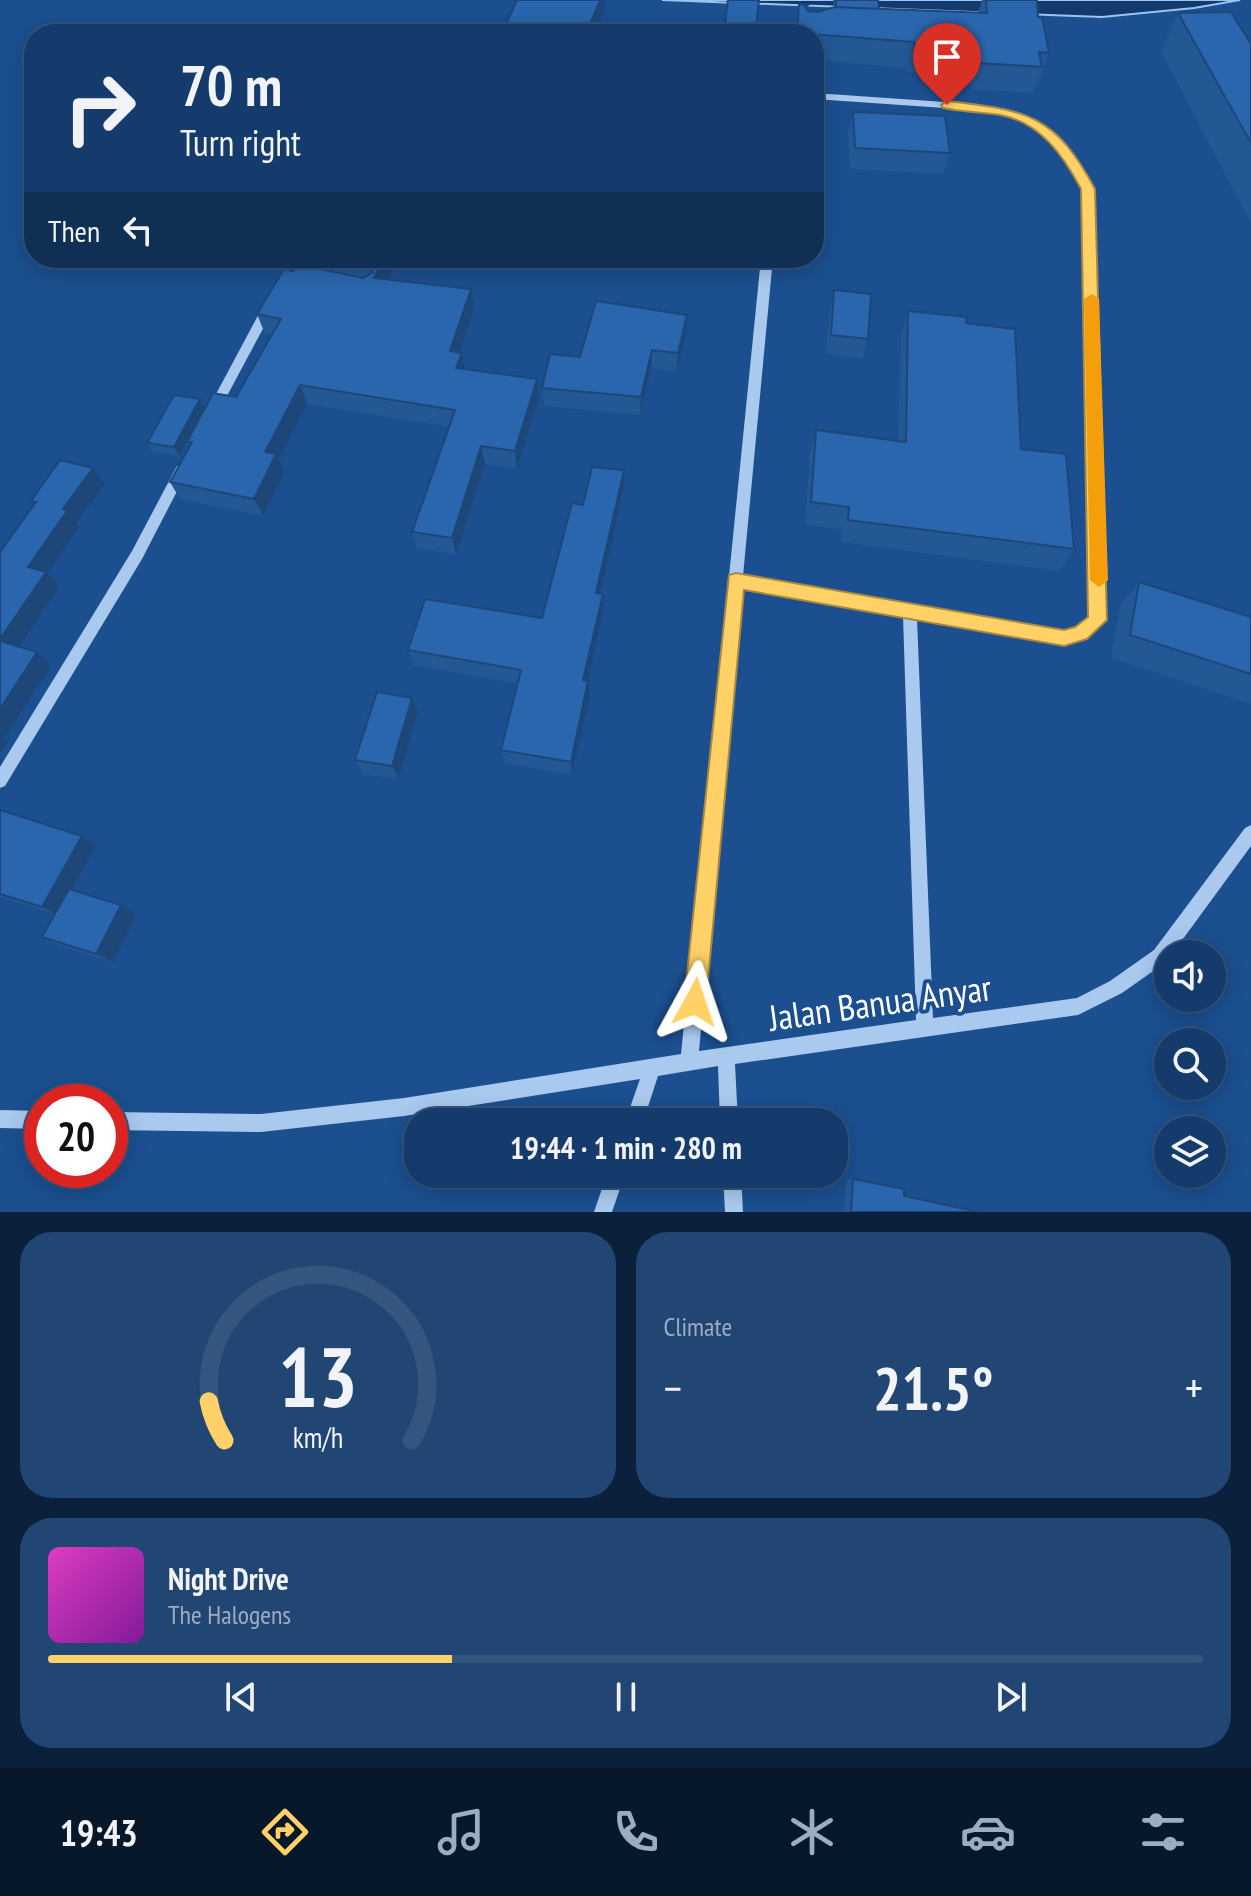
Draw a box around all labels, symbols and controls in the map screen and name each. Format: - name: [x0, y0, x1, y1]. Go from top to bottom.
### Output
- pin: [913, 23, 981, 105]
- icon: arrive: [925, 35, 969, 79]
- text: 70 m: [180, 49, 282, 121]
- icon: right: [48, 56, 152, 160]
- text: Turn right: [180, 119, 301, 166]
- icon: left: [116, 208, 160, 252]
- text: Then: [48, 211, 100, 250]
- map controls: [1154, 940, 1226, 1188]
- button: sound: [1154, 940, 1226, 1012]
- position arrow: [653, 960, 737, 1044]
- street label: Jalan Banua Anyar: [765, 963, 994, 1041]
- button: search: [1154, 1028, 1226, 1100]
- speed limit sign: 20: [24, 1084, 128, 1188]
- button: layers: [1154, 1116, 1226, 1188]
- text: 19:44 · 1 min · 280 m: [510, 1128, 742, 1167]
- text: Climate: [664, 1310, 732, 1343]
- text: 13: [278, 1322, 358, 1430]
- text: 21.5°: [873, 1349, 994, 1427]
- text: −: [664, 1359, 682, 1416]
- text: +: [1185, 1359, 1203, 1416]
- text: km/h: [292, 1419, 343, 1456]
- text: Night Drive: [168, 1559, 289, 1598]
- text: The Halogens: [168, 1598, 291, 1631]
- icon: previous: [219, 1675, 263, 1719]
- icon: pause: [604, 1675, 648, 1719]
- icon: next: [989, 1675, 1033, 1719]
- icon: directions: [257, 1804, 313, 1860]
- icon: music: [433, 1804, 489, 1860]
- icon: phone: [608, 1804, 664, 1860]
- icon: climate: [784, 1804, 840, 1860]
- icon: car: [960, 1804, 1016, 1860]
- icon: filters: [1135, 1804, 1191, 1860]
- text: 19:43: [60, 1809, 138, 1856]

